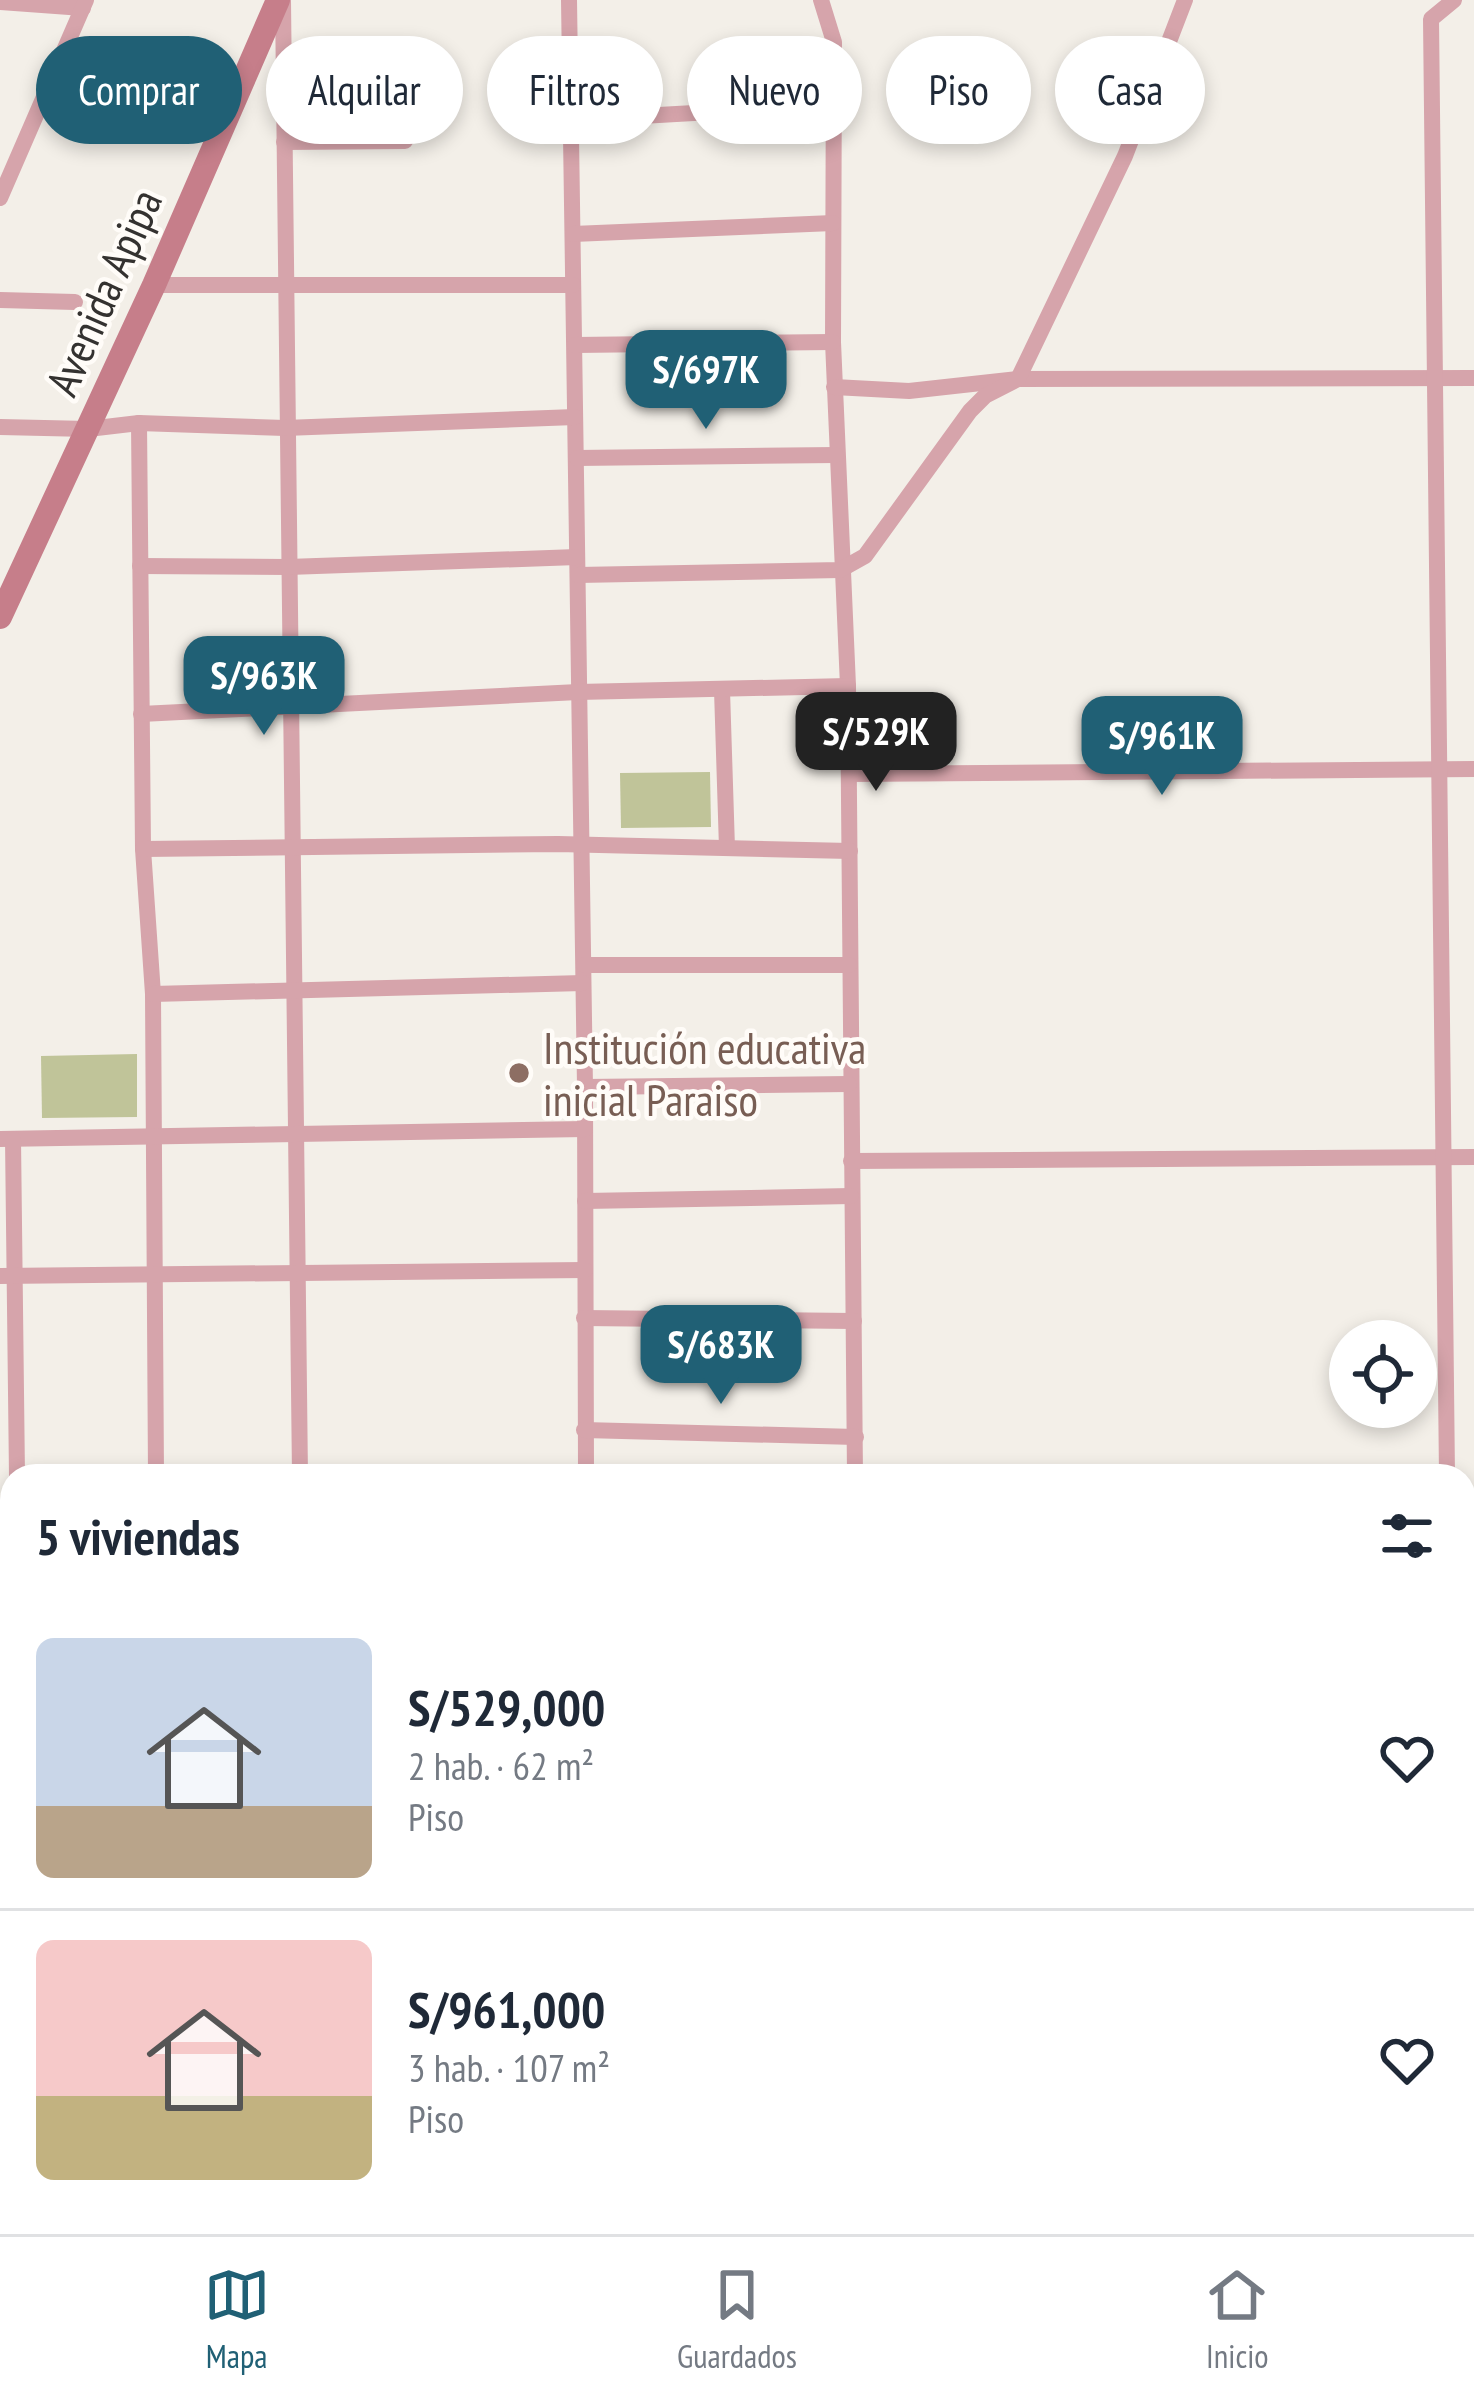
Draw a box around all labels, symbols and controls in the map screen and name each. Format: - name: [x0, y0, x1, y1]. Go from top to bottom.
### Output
- chip: Comprar: [36, 36, 242, 144]
- chip: Alquilar: [266, 36, 463, 144]
- chip: Filtros: [487, 36, 663, 144]
- chip: Nuevo: [687, 36, 862, 144]
- chip: Piso: [886, 36, 1031, 144]
- chip: Casa: [1055, 36, 1205, 144]
- street label: Avenida Apipa: [32, 180, 174, 404]
- pin: S/697K: [608, 330, 804, 432]
- text: S/697K: [653, 343, 759, 394]
- pin: S/963K: [166, 636, 362, 738]
- text: S/963K: [211, 649, 317, 700]
- pin: S/529K: [778, 692, 974, 794]
- pin: S/961K: [1064, 696, 1260, 798]
- text: S/529K: [823, 705, 929, 756]
- text: S/961K: [1109, 709, 1215, 760]
- place label: Institución educativa inicial Paraiso: [543, 1018, 866, 1128]
- marker: Institución educativa inicial Paraiso: [506, 1060, 532, 1086]
- pin: S/683K: [623, 1305, 819, 1407]
- text: S/683K: [668, 1318, 774, 1369]
- map controls: [1329, 1320, 1437, 1428]
- button: locate: [1329, 1320, 1437, 1428]
- text: 5 viviendas: [36, 1503, 240, 1569]
- icon: filters: [1374, 1503, 1440, 1569]
- text: S/529,000: [408, 1674, 605, 1740]
- icon: home: [132, 1686, 276, 1830]
- icon: heart: [1374, 1725, 1440, 1791]
- text: 2 hab. · 62 m²: [408, 1740, 594, 1791]
- text: Piso: [408, 1791, 464, 1842]
- text: S/961,000: [408, 1976, 605, 2042]
- icon: home: [132, 1988, 276, 2132]
- icon: heart: [1374, 2027, 1440, 2093]
- text: 3 hab. · 107 m²: [408, 2042, 610, 2093]
- text: Piso: [408, 2093, 464, 2144]
- tab: Mapa: [204, 2262, 270, 2377]
- tab: Guardados: [677, 2262, 797, 2377]
- tab: Inicio: [1204, 2262, 1270, 2377]

